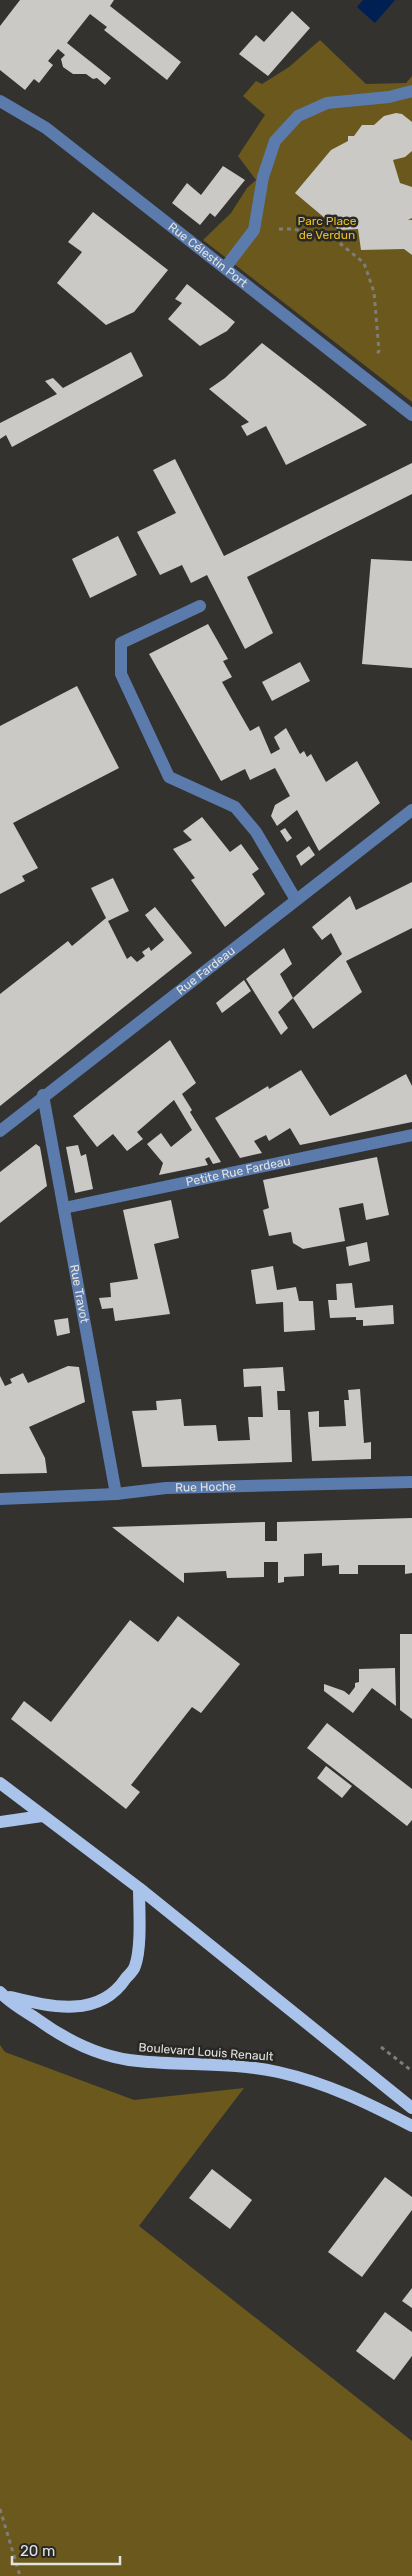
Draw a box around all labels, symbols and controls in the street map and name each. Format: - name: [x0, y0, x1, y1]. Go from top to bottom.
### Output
- park label: Parc Place de Verdun: [298, 214, 357, 242]
- street label: Rue Célestin Port: [165, 219, 251, 291]
- street label: Rue Fardeau: [174, 943, 238, 998]
- street label: Petite Rue Fardeau: [185, 1154, 292, 1189]
- street label: Rue Travot: [67, 1263, 92, 1324]
- street label: Rue Hoche: [175, 1479, 236, 1495]
- street label: Boulevard Louis Renault: [138, 2040, 274, 2064]
- scale bar: [12, 2534, 120, 2566]
- text: 20 m: [20, 2542, 55, 2560]

